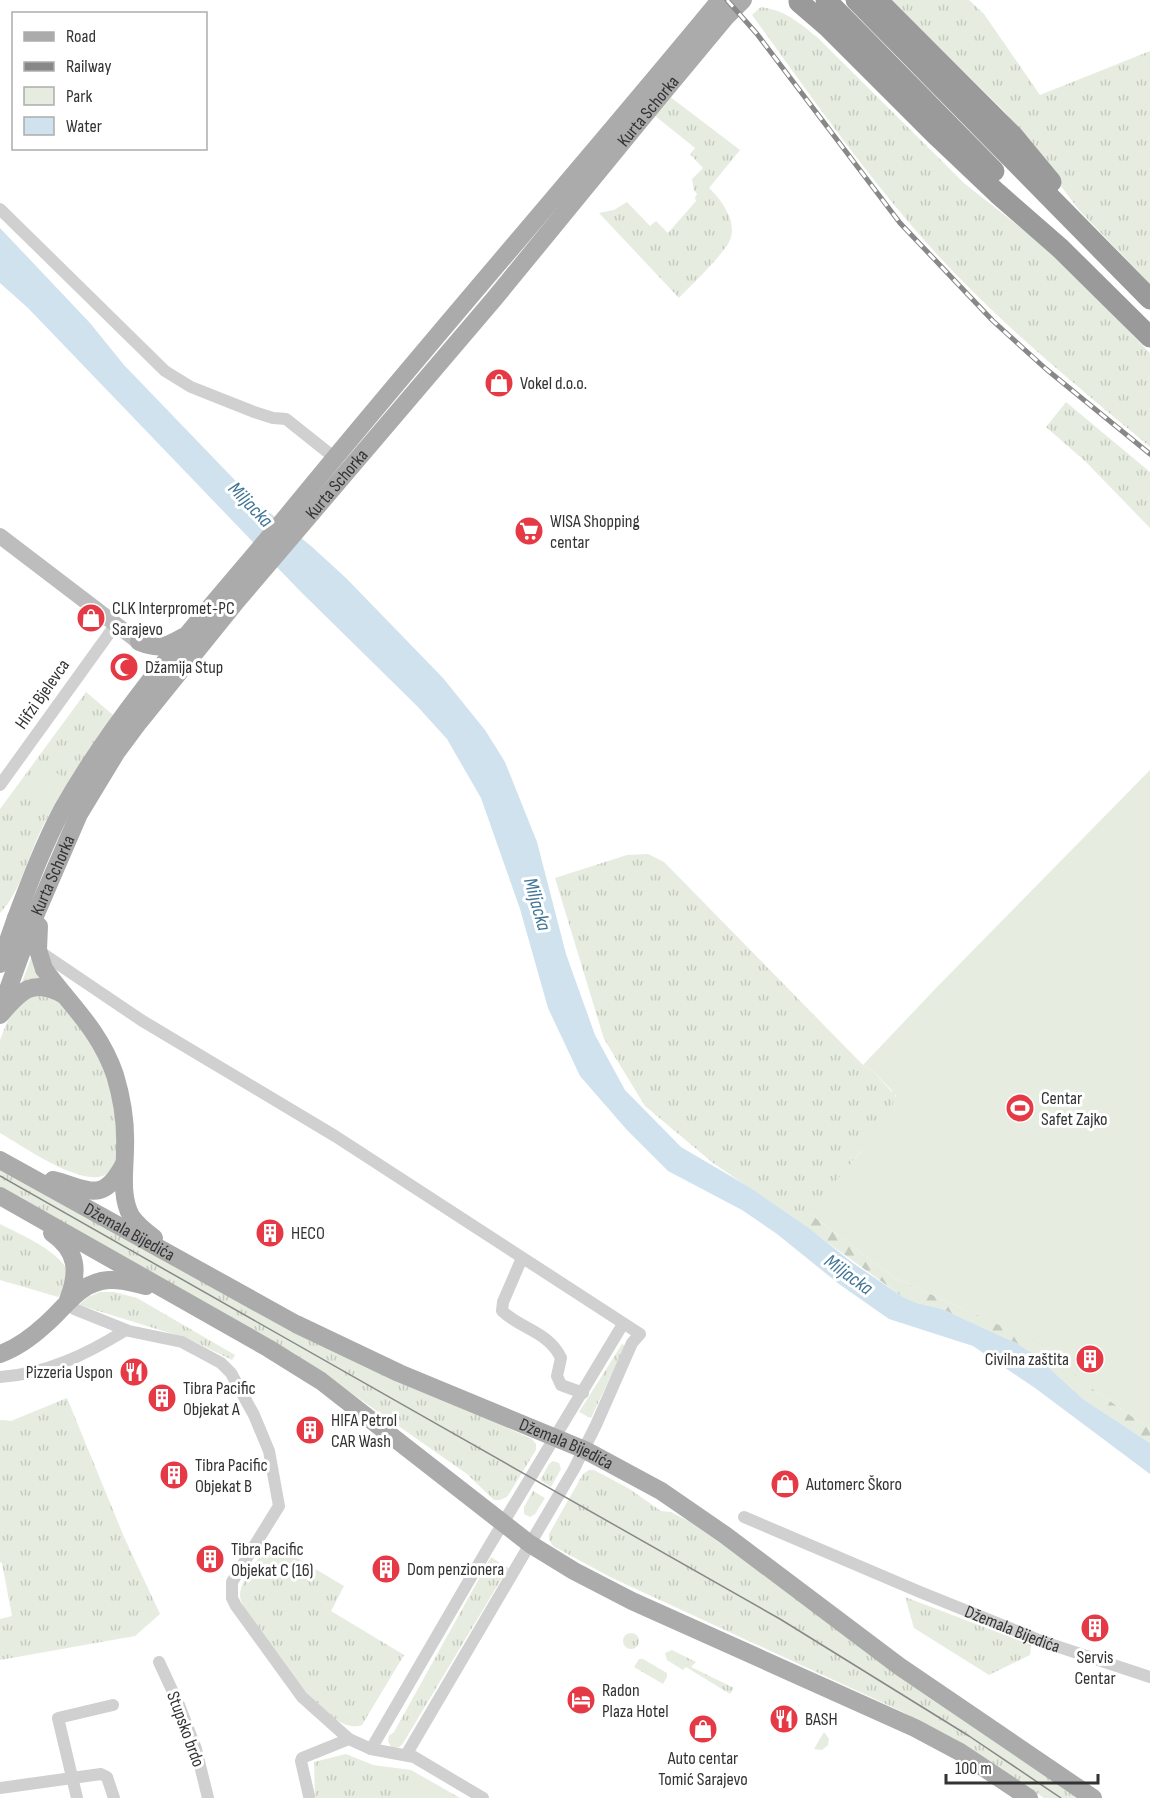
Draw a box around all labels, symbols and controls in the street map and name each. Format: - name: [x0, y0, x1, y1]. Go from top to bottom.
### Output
- legend: [12, 12, 207, 150]
- text: Road: [66, 26, 96, 47]
- text: Railway: [66, 56, 111, 77]
- street label: Kurta Schorka: [613, 72, 684, 151]
- text: Park: [66, 86, 92, 107]
- text: Water: [66, 116, 102, 137]
- shop icon: Vokel d.o.o.: [483, 367, 515, 399]
- place label: Vokel d.o.o.: [520, 373, 587, 394]
- street label: Kurta Schorka: [301, 445, 373, 523]
- water label: Miljacka: [223, 477, 278, 532]
- place label: WISA Shopping centar: [550, 511, 640, 553]
- supermarket icon: WISA Shopping centar: [513, 515, 545, 547]
- place label: CLK Interpromet-PC Sarajevo: [112, 598, 235, 640]
- shop icon: CLK Interpromet-PC Sarajevo: [75, 602, 107, 634]
- mosque icon: Džamija Stup: [108, 651, 140, 683]
- street label: Hifzi Bjelevca: [11, 655, 74, 733]
- place label: Džamija Stup: [145, 657, 223, 678]
- street label: Kurta Schorka: [27, 832, 80, 919]
- water label: Miljacka: [518, 875, 556, 934]
- place label: Centar Safet Zajko: [1041, 1088, 1107, 1130]
- sports icon: Centar Safet Zajko: [1004, 1092, 1036, 1124]
- street label: Džemala Bijedića: [80, 1199, 178, 1266]
- building icon: HECO: [254, 1217, 286, 1249]
- place label: HECO: [291, 1223, 325, 1244]
- water label: Miljacka: [820, 1249, 877, 1300]
- building icon: Civilna zaštita: [1074, 1343, 1106, 1375]
- place label: Civilna zaštita: [985, 1349, 1069, 1370]
- restaurant icon: Pizzeria Uspon: [118, 1356, 150, 1388]
- place label: Pizzeria Uspon: [26, 1362, 113, 1383]
- place label: Tibra Pacific Objekat A: [183, 1378, 256, 1420]
- building icon: Tibra Pacific Objekat A: [146, 1382, 178, 1414]
- place label: HIFA Petrol CAR Wash: [331, 1410, 397, 1452]
- building icon: HIFA Petrol CAR Wash: [294, 1414, 326, 1446]
- street label: Džemala Bijedića: [516, 1414, 617, 1474]
- place label: Tibra Pacific Objekat B: [195, 1455, 268, 1497]
- building icon: Tibra Pacific Objekat B: [158, 1459, 190, 1491]
- shop icon: Automerc Škoro: [769, 1468, 801, 1500]
- place label: Automerc Škoro: [805, 1474, 902, 1495]
- place label: Tibra Pacific Objekat C (16): [231, 1539, 314, 1581]
- building icon: Tibra Pacific Objekat C (16): [194, 1543, 226, 1575]
- building icon: Dom penzionera: [370, 1553, 402, 1585]
- place label: Dom penzionera: [407, 1559, 504, 1580]
- street label: Džemala Bijedića: [962, 1601, 1063, 1658]
- building icon: Servis Centar: [1079, 1612, 1111, 1644]
- place label: Servis Centar: [1074, 1647, 1116, 1689]
- place label: Radon Plaza Hotel: [602, 1680, 669, 1722]
- hotel icon: Radon Plaza Hotel: [565, 1684, 597, 1716]
- street label: Stupsko brdo: [162, 1689, 209, 1770]
- restaurant icon: BASH: [768, 1703, 800, 1735]
- place label: BASH: [805, 1709, 838, 1730]
- shop icon: Auto centar Tomić Sarajevo: [687, 1713, 719, 1745]
- scale bar: [946, 1747, 1098, 1785]
- place label: Auto centar Tomić Sarajevo: [658, 1748, 748, 1790]
- text: 100 m: [955, 1758, 992, 1779]

